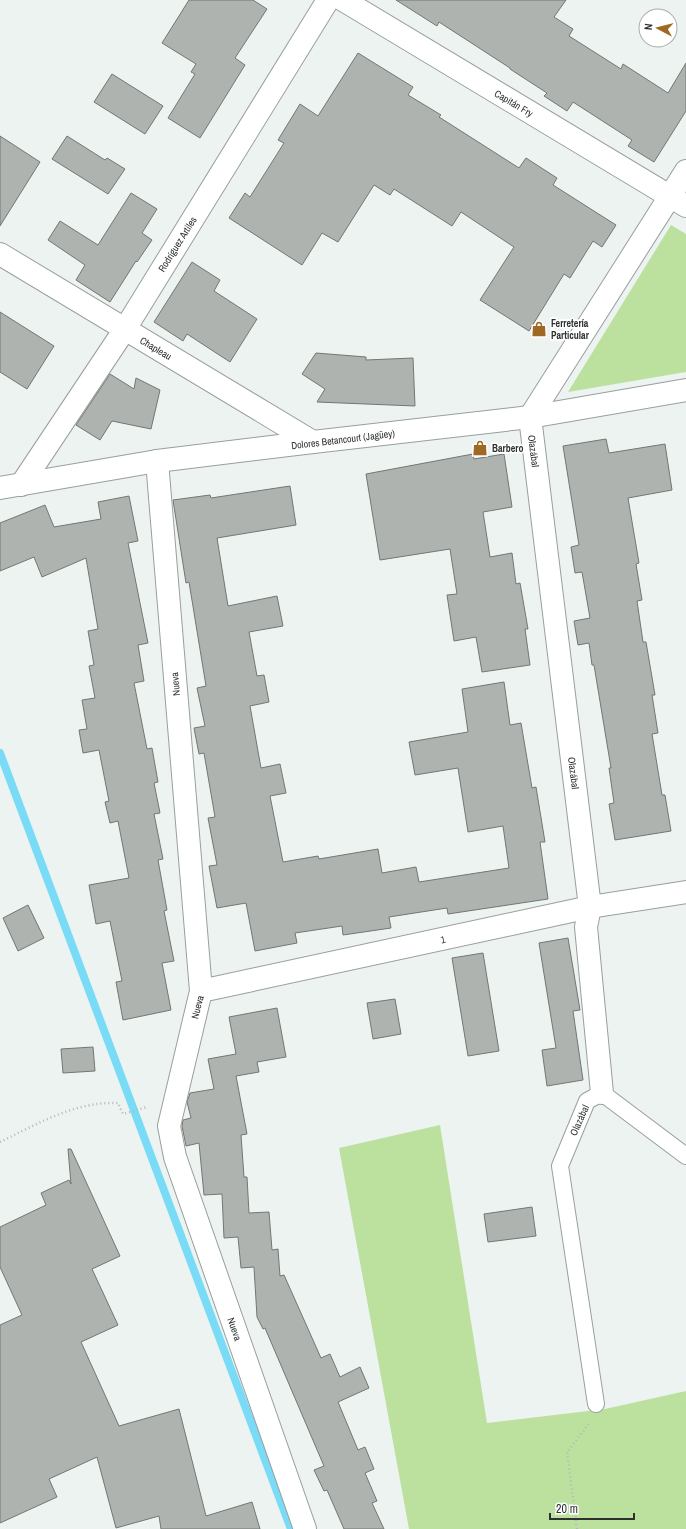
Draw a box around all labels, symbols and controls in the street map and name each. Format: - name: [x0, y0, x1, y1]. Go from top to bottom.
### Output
- north arrow: [638, 8, 678, 48]
- text: N: [641, 23, 655, 31]
- street label: Capitán Fry: [492, 87, 536, 120]
- street label: Rodríguez Artiles: [155, 214, 200, 274]
- place label: Ferretería Particular: [551, 317, 590, 342]
- shop icon: Ferretería Particular: [530, 320, 548, 338]
- street label: Chapleau: [137, 334, 174, 363]
- street label: Dolores Betancourt (Jagüey): [290, 427, 396, 452]
- street label: Olazábal: [525, 434, 542, 468]
- shop icon: Barbero: [471, 439, 489, 457]
- place label: Barbero: [492, 442, 523, 455]
- street label: Nueva: [168, 671, 183, 696]
- street label: Olazábal: [565, 756, 582, 790]
- street label: 1: [440, 933, 447, 946]
- street label: Nueva: [188, 994, 207, 1020]
- street label: Olazábal: [567, 1103, 592, 1138]
- street label: Nueva: [225, 1316, 245, 1343]
- scale bar: [550, 1495, 634, 1521]
- text: 20 m: [556, 1501, 578, 1517]

